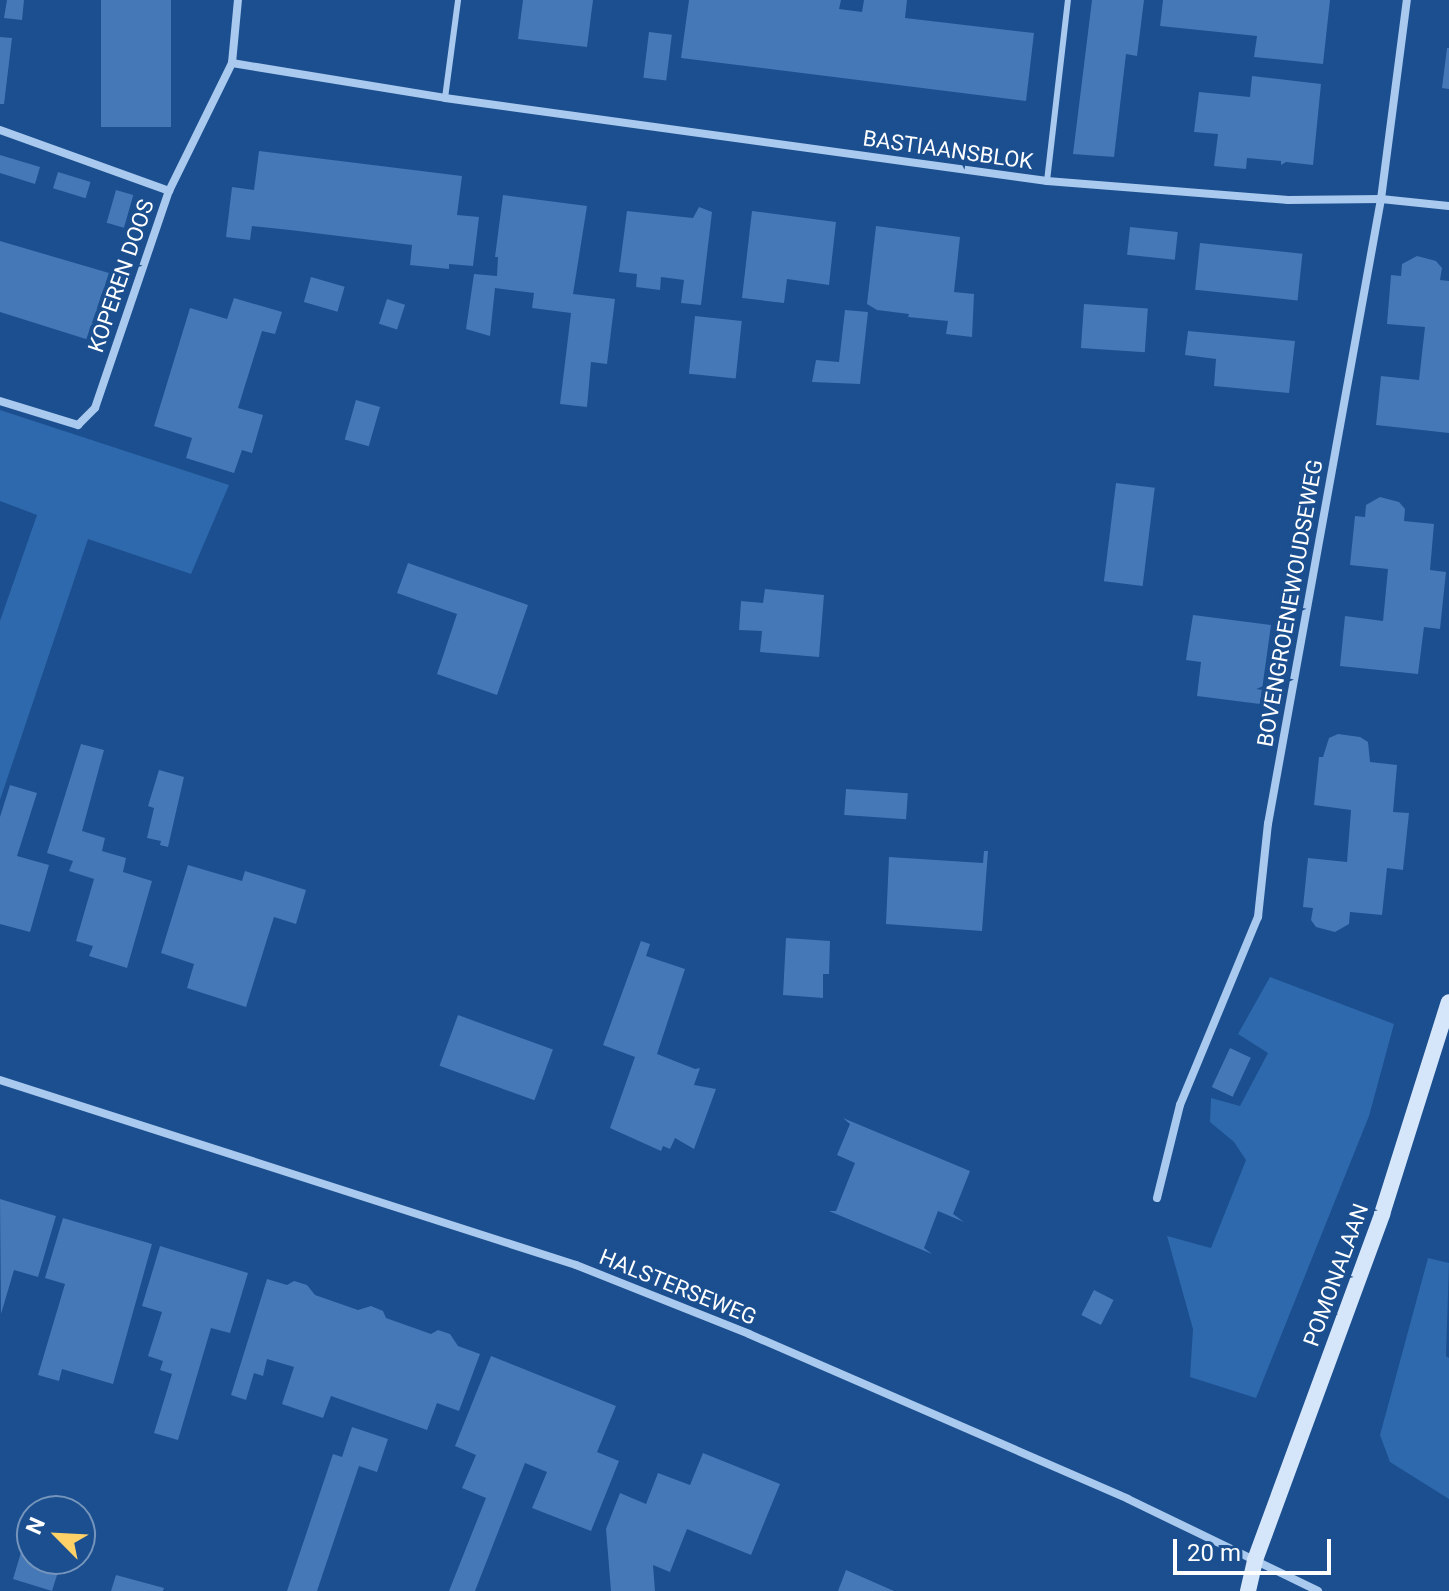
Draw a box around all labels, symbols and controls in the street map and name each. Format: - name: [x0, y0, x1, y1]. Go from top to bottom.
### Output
- street label: BASTIAANSBLOK: [861, 125, 1035, 175]
- street label: KOPEREN DOOS: [82, 196, 160, 356]
- street label: BOVENGROENEWOUDSEWEG: [1252, 457, 1328, 749]
- street label: POMONALAAN: [1298, 1200, 1374, 1350]
- street label: HALSTERSEWEG: [596, 1243, 760, 1331]
- north arrow: [16, 1495, 96, 1575]
- text: N: [21, 1514, 50, 1538]
- scale bar: [1177, 1523, 1335, 1573]
- text: 20 m: [1187, 1539, 1241, 1567]

